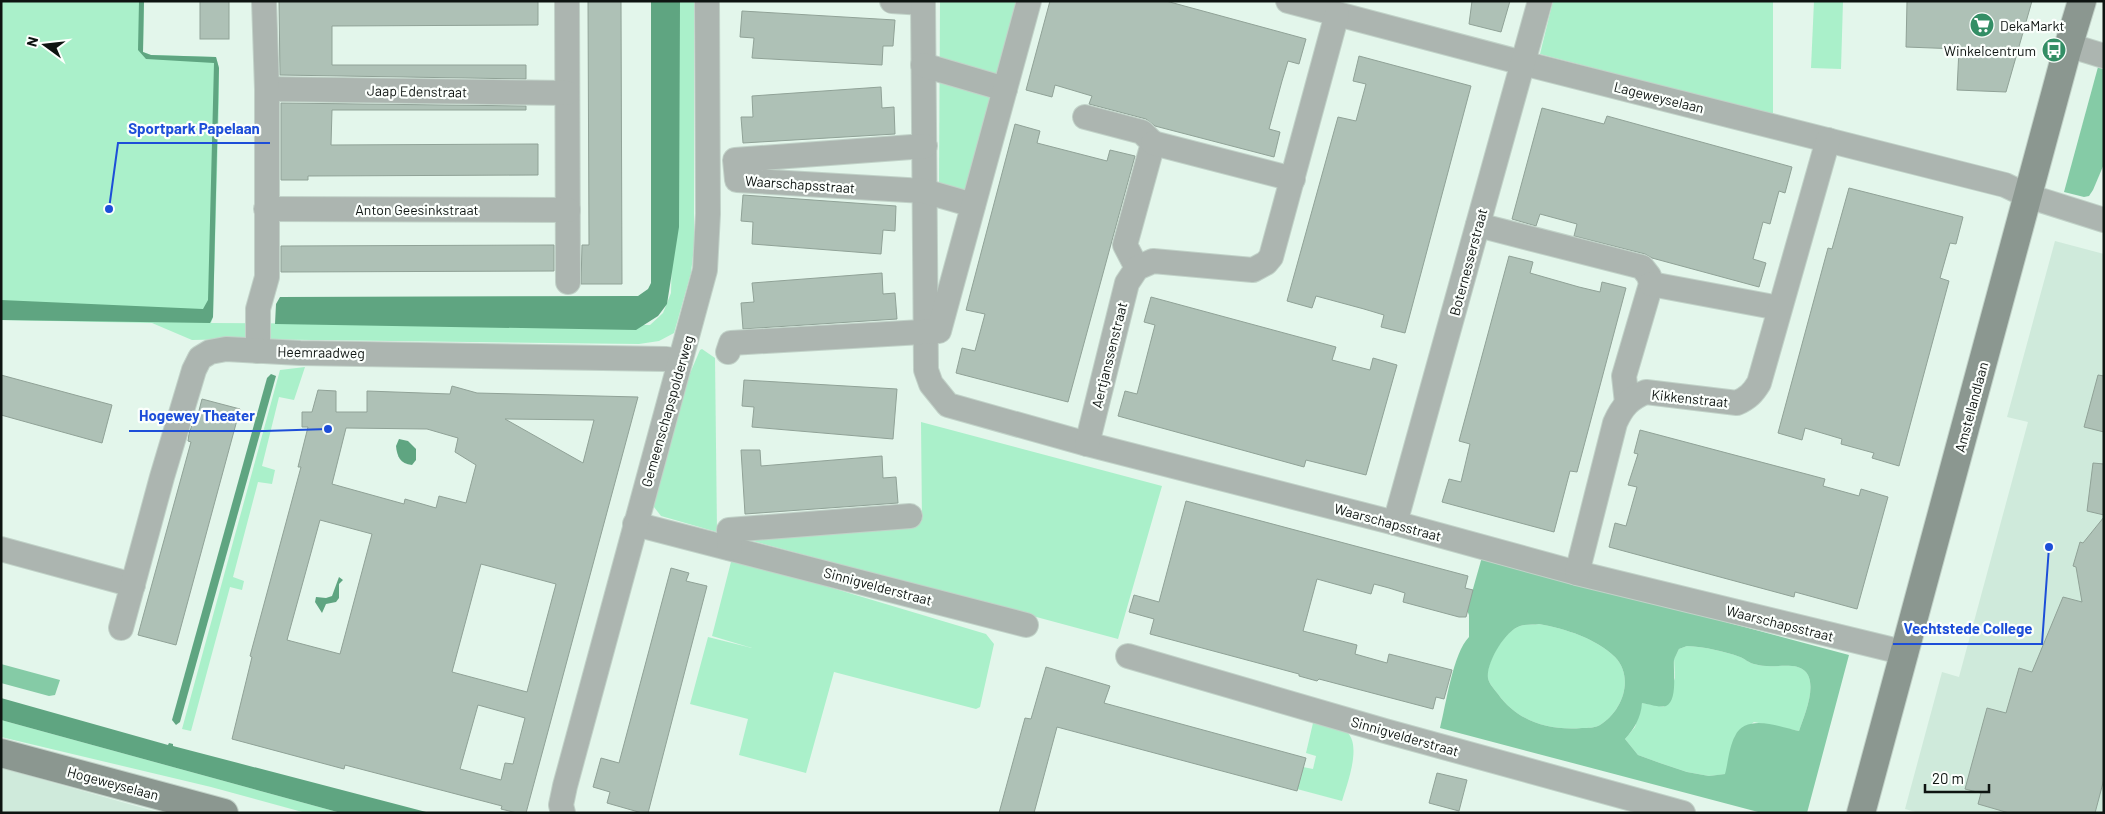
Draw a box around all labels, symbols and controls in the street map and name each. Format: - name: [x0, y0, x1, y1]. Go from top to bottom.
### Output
- supermarket icon: DekaMarkt: [1969, 12, 1995, 38]
- place label: DekaMarkt: [2000, 17, 2065, 34]
- north arrow: [20, 20, 70, 70]
- text: N: [23, 35, 41, 48]
- bus stop icon: Winkelcentrum: [2041, 37, 2067, 63]
- place label: Winkelcentrum: [1944, 42, 2036, 59]
- street label: Lageweyselaan: [1612, 78, 1706, 116]
- street label: Jaap Edenstraat: [367, 82, 467, 100]
- callout: Sportpark Papelaan: [118, 113, 270, 143]
- text: Sportpark Papelaan: [128, 119, 260, 137]
- street label: Waarschapsstraat: [744, 172, 856, 196]
- street label: Anton Geesinkstraat: [355, 201, 479, 218]
- street label: Boternesserstraat: [1445, 206, 1491, 318]
- street label: Aertjanssenstraat: [1088, 300, 1130, 410]
- street label: Gemeenschapspolderweg: [637, 333, 697, 489]
- street label: Heemraadweg: [277, 343, 365, 361]
- street label: Amstellandlaan: [1951, 360, 1991, 454]
- street label: Kikkenstraat: [1651, 386, 1729, 410]
- callout: Hogewey Theater: [129, 401, 265, 431]
- text: Hogewey Theater: [139, 406, 255, 424]
- street label: Waarschapsstraat: [1333, 500, 1443, 544]
- street label: Sinnigvelderstraat: [822, 563, 934, 609]
- street label: Waarschapsstraat: [1724, 601, 1836, 645]
- callout: Vechtstede College: [1893, 614, 2042, 644]
- text: Vechtstede College: [1903, 619, 2033, 637]
- street label: Sinnigvelderstraat: [1349, 712, 1461, 760]
- scale bar: [1925, 762, 1989, 794]
- street label: Hogeweyselaan: [65, 763, 161, 803]
- text: 20 m: [1932, 769, 1964, 787]

